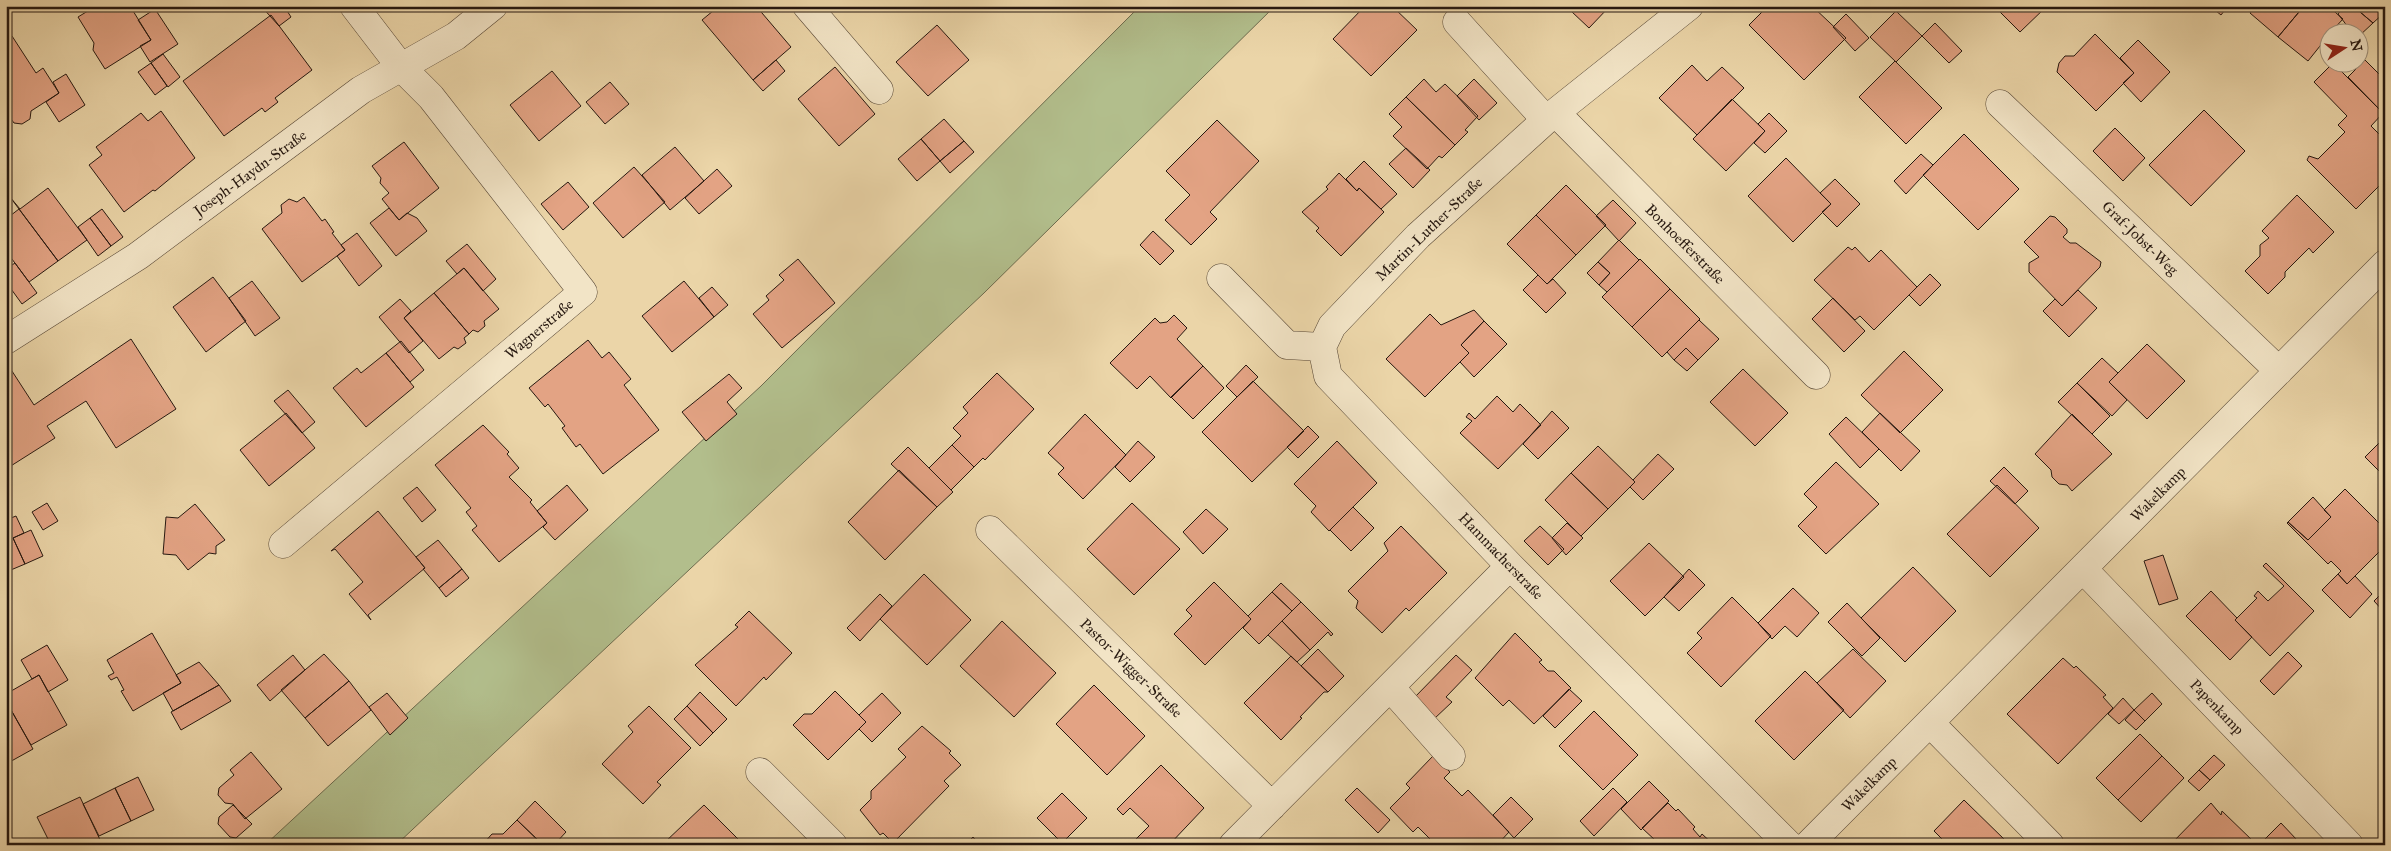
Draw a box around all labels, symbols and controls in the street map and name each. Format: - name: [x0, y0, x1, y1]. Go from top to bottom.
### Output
- north arrow: [2318, 22, 2368, 72]
- text: N: [2347, 38, 2366, 53]
- street label: Joseph-Haydn-Straße: [189, 126, 310, 222]
- street label: Martin-Luther-Straße: [1372, 173, 1486, 285]
- street label: Graf-Jobst-Weg: [2098, 197, 2182, 280]
- street label: Bonhoefferstraße: [1641, 200, 1729, 288]
- street label: Wagnerstraße: [501, 295, 577, 363]
- street label: Wakelkamp: [2127, 463, 2189, 525]
- street label: Hammacherstraße: [1455, 509, 1547, 603]
- street label: Pastor-Wigger-Straße: [1076, 615, 1186, 721]
- street label: Papenkamp: [2186, 676, 2248, 738]
- street label: Wakelkamp: [1838, 753, 1900, 815]

